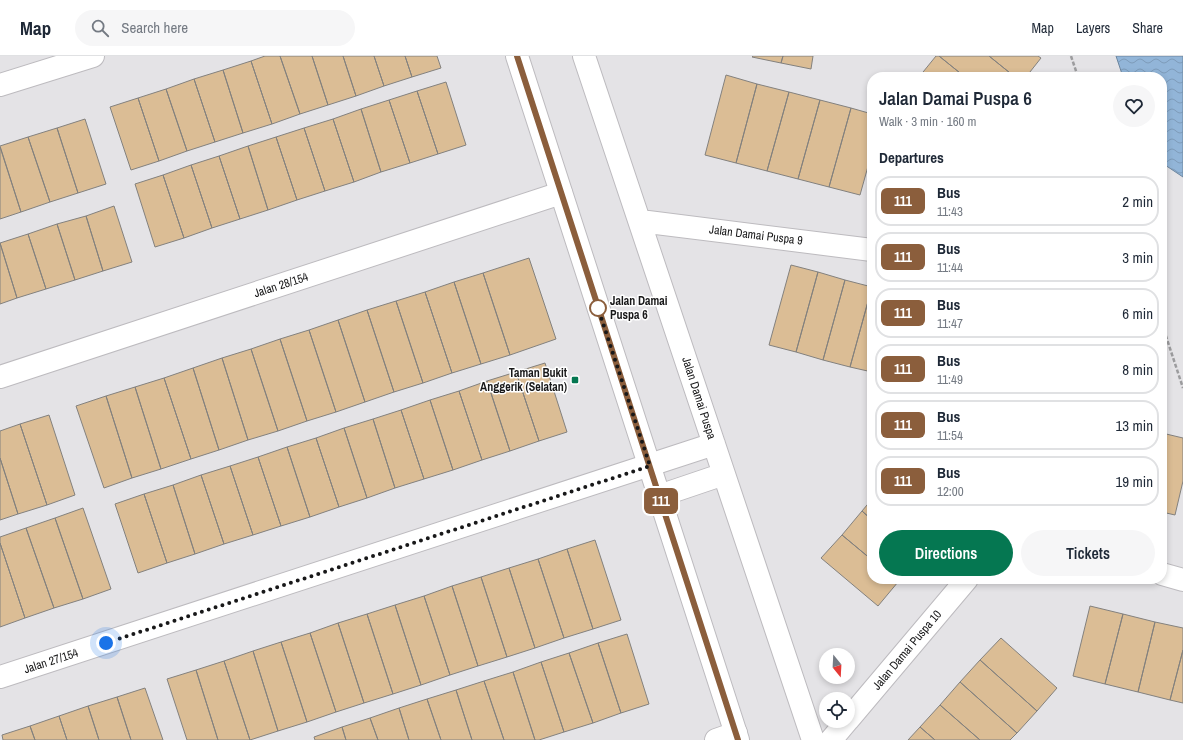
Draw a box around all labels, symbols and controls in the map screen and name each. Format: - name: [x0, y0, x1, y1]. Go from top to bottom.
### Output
- search box: [75, 10, 355, 46]
- text: Map: [20, 15, 51, 41]
- icon: search: [89, 17, 111, 39]
- text: Search here: [121, 17, 188, 38]
- text: Map: [1032, 19, 1054, 37]
- text: Layers: [1076, 19, 1110, 37]
- text: Share: [1132, 19, 1163, 37]
- text: Jalan Damai Puspa 6: [879, 85, 1032, 111]
- button: heart: [1113, 85, 1155, 127]
- text: Walk · 3 min · 160 m: [879, 113, 976, 130]
- text: Departures: [879, 147, 944, 168]
- text: Bus: [937, 182, 960, 203]
- text: 2 min: [1122, 191, 1153, 212]
- text: 111: [894, 192, 912, 210]
- text: 11:43: [937, 203, 963, 220]
- street label: Jalan Damai Puspa 9: [708, 221, 804, 249]
- text: Bus: [937, 238, 960, 259]
- text: 3 min: [1122, 247, 1153, 268]
- text: 111: [894, 248, 912, 266]
- text: 11:44: [937, 259, 963, 276]
- street label: Jalan 28/154: [252, 269, 311, 301]
- place label: Jalan Damai Puspa 6: [610, 293, 668, 323]
- text: Bus: [937, 294, 960, 315]
- marker: Jalan Damai Puspa 6: [589, 299, 607, 317]
- text: 6 min: [1122, 303, 1153, 324]
- text: 111: [894, 304, 912, 322]
- text: 11:47: [937, 315, 963, 332]
- text: Bus: [937, 350, 960, 371]
- street label: Jalan Damai Puspa: [678, 355, 720, 442]
- text: 8 min: [1122, 359, 1153, 380]
- text: 111: [894, 360, 912, 378]
- place label: Taman Bukit Anggerik (Selatan): [480, 365, 568, 395]
- text: 11:49: [937, 371, 963, 388]
- marker: Taman Bukit Anggerik (Selatan): [570, 375, 580, 385]
- text: Bus: [937, 406, 960, 427]
- text: 13 min: [1115, 415, 1153, 436]
- text: 111: [894, 416, 912, 434]
- text: 11:54: [937, 427, 963, 444]
- text: Bus: [937, 462, 960, 483]
- text: 19 min: [1115, 471, 1153, 492]
- text: 111: [894, 472, 912, 490]
- text: 12:00: [937, 483, 964, 500]
- line badge: 111: [638, 488, 684, 514]
- text: 111: [652, 492, 670, 510]
- button: Directions: [879, 530, 1013, 576]
- button: Tickets: [1021, 530, 1155, 576]
- street label: Jalan Damai Puspa 10: [869, 607, 945, 693]
- your location: [96, 633, 116, 653]
- street label: Jalan 27/154: [22, 645, 81, 677]
- north arrow: [819, 648, 855, 684]
- map controls: [819, 648, 855, 728]
- button: locate: [819, 692, 855, 728]

